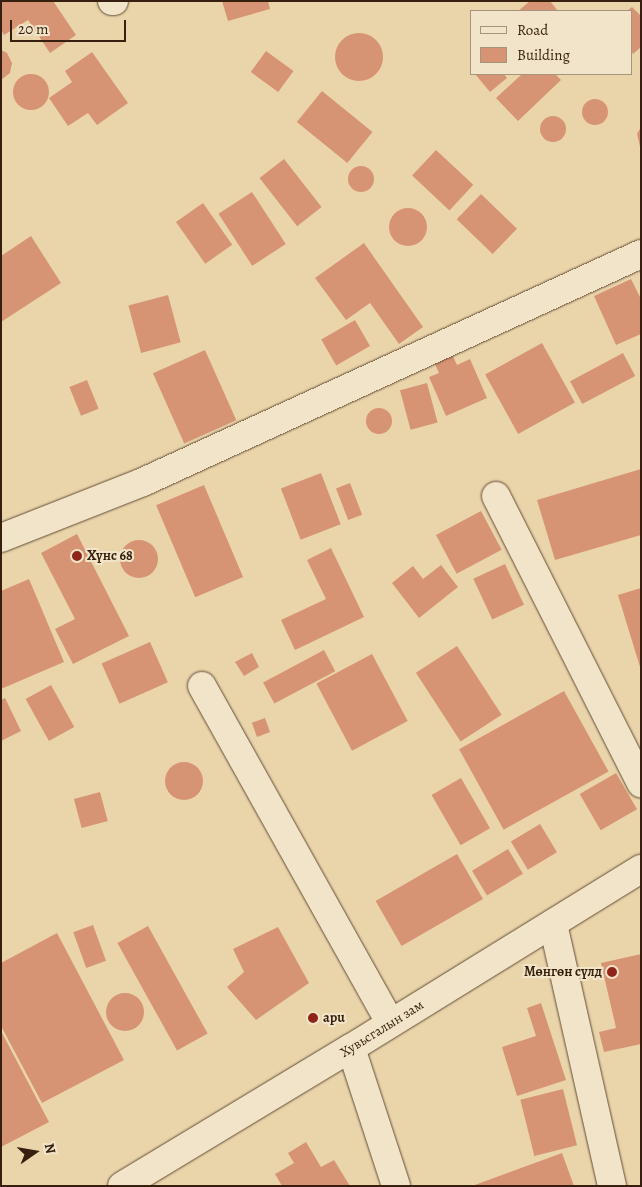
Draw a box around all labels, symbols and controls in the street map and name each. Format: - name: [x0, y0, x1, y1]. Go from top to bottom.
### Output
- scale bar: [12, 10, 129, 42]
- legend: [470, 10, 632, 75]
- text: 20 m: [18, 19, 49, 39]
- text: Road: [517, 20, 548, 40]
- text: Building: [517, 45, 570, 65]
- place label: Хүнс 68: [87, 548, 133, 564]
- marker: Хүнс 68: [71, 550, 83, 562]
- place label: Мөнгөн сүлд: [524, 964, 602, 980]
- marker: Мөнгөн сүлд: [606, 966, 618, 978]
- street label: Хувьсгалын зам: [337, 997, 427, 1061]
- place label: apu: [323, 1010, 345, 1026]
- marker: apu: [307, 1012, 319, 1024]
- north arrow: [10, 1127, 60, 1177]
- text: N: [40, 1141, 61, 1156]

